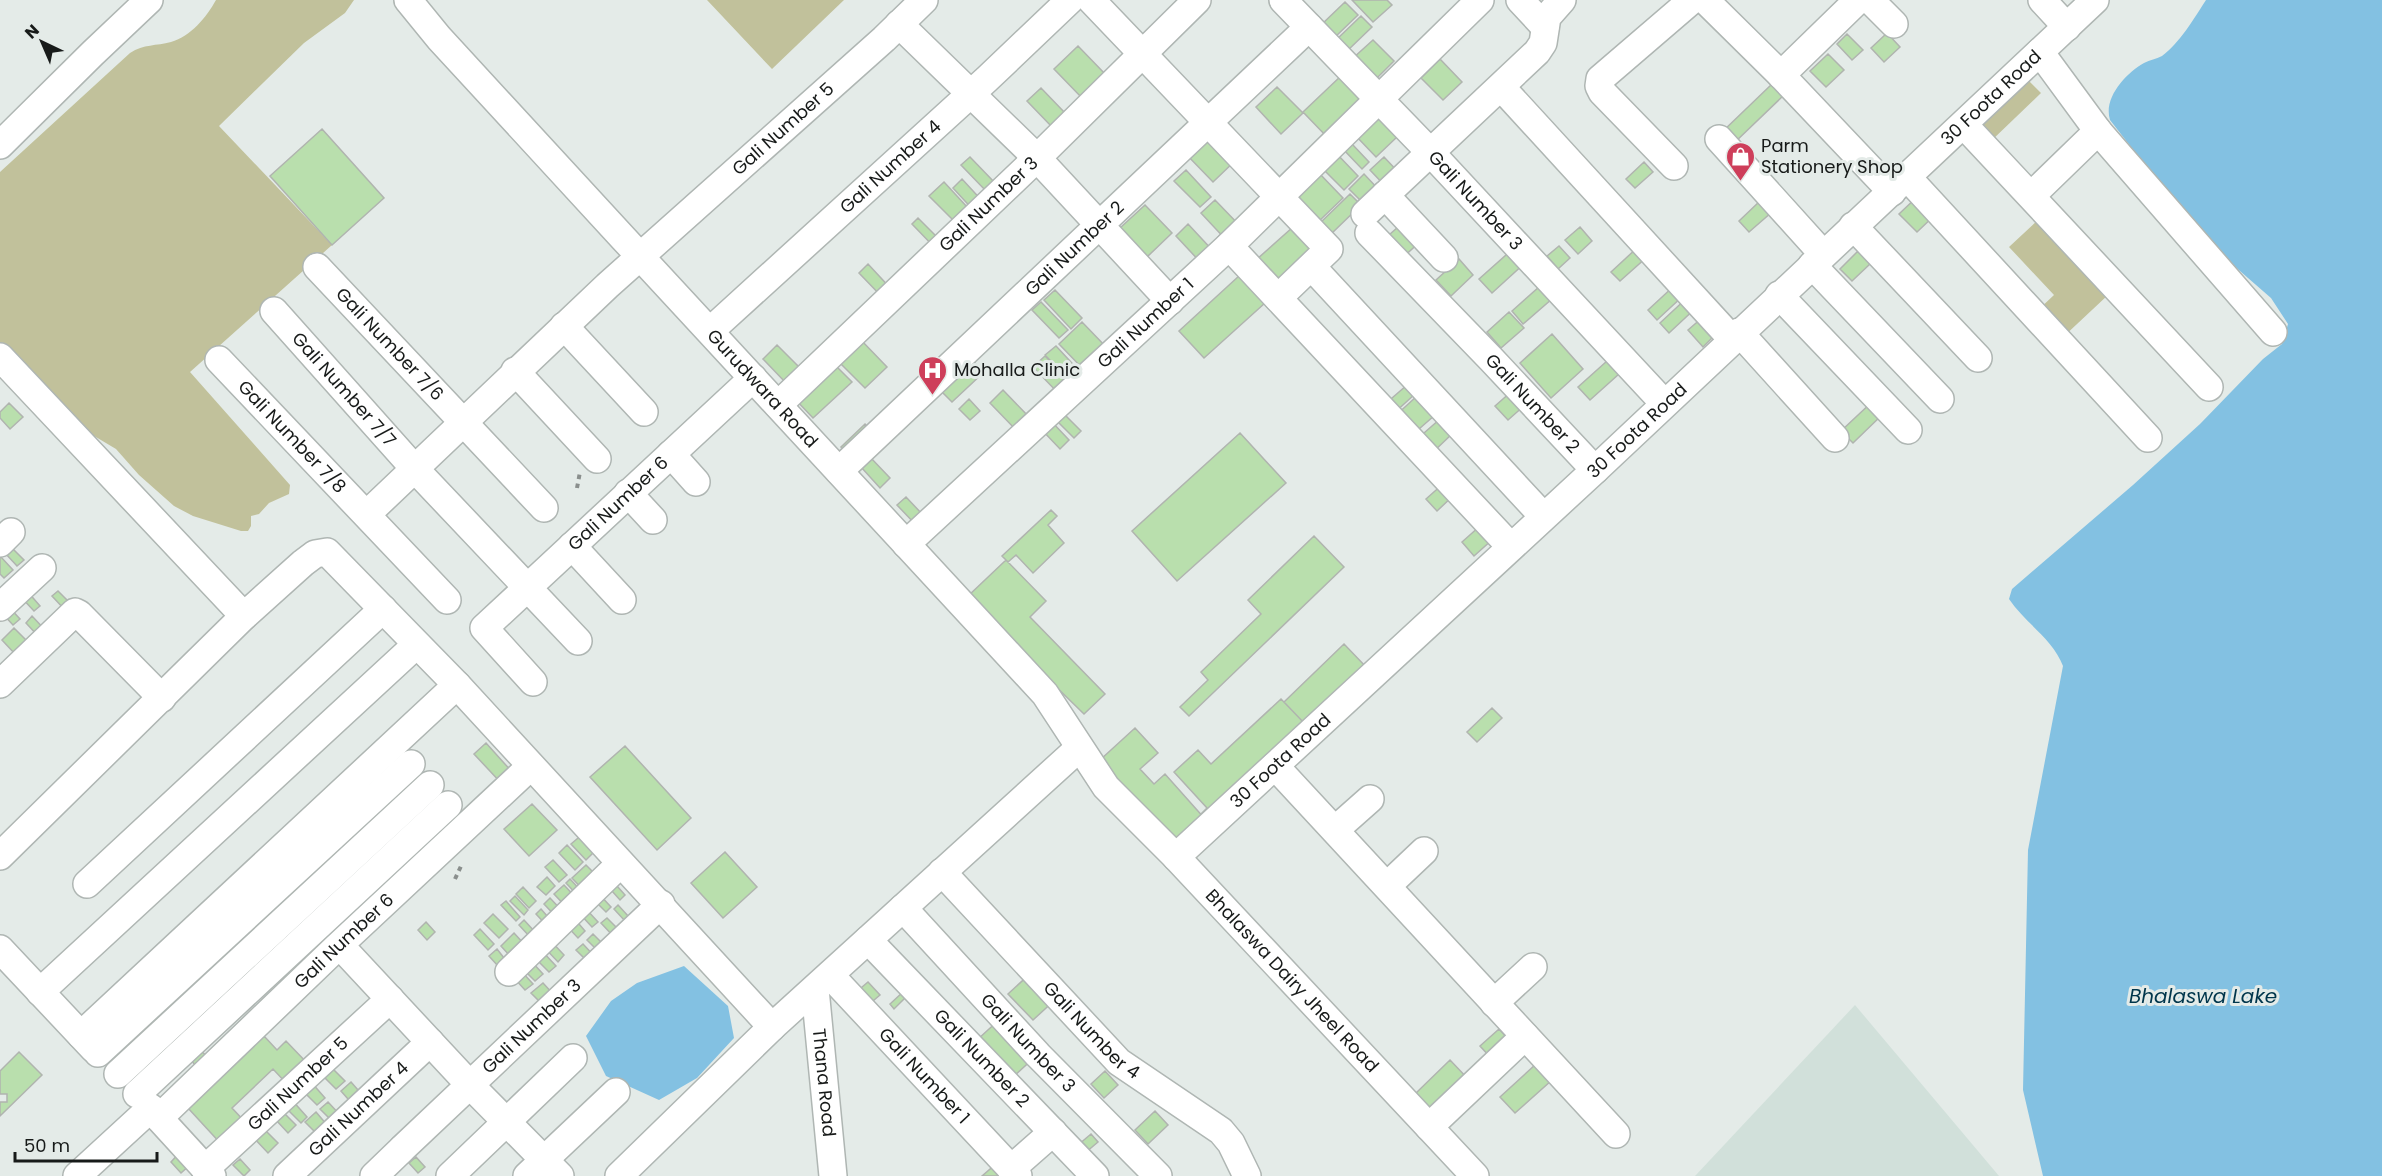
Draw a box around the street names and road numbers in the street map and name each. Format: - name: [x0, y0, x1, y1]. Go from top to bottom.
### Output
- street label: 30 Foota Road: [1935, 44, 2046, 151]
- street label: Gali Number 5: [726, 76, 839, 181]
- street label: Gali Number 4: [834, 114, 946, 219]
- street label: Gali Number 3: [1423, 145, 1529, 256]
- street label: Gali Number 3: [933, 151, 1043, 257]
- street label: Gali Number 2: [1019, 195, 1129, 301]
- street label: Gali Number 1: [1091, 272, 1199, 374]
- street label: Gali Number 7/6: [330, 282, 450, 406]
- street label: Gurudwara Road: [701, 323, 824, 453]
- street label: Gali Number 7/7: [286, 326, 402, 452]
- street label: Gali Number 2: [1480, 348, 1586, 458]
- street label: Gali Number 7/8: [233, 375, 352, 498]
- street label: 30 Foota Road: [1581, 377, 1692, 484]
- street label: Gali Number 6: [562, 450, 673, 556]
- street label: 30 Foota Road: [1224, 707, 1336, 813]
- street label: Bhalaswa Dairy Jheel Road: [1200, 883, 1385, 1078]
- street label: Gali Number 6: [288, 887, 399, 994]
- street label: Gali Number 3: [476, 973, 586, 1079]
- street label: Gali Number 4: [1038, 976, 1145, 1085]
- street label: Gali Number 3: [975, 988, 1081, 1098]
- street label: Gali Number 2: [929, 1003, 1035, 1113]
- street label: Gali Number 1: [873, 1022, 976, 1129]
- street label: Thana Road: [807, 1027, 842, 1138]
- street label: Gali Number 5: [242, 1031, 353, 1136]
- street label: Gali Number 4: [303, 1055, 414, 1162]

